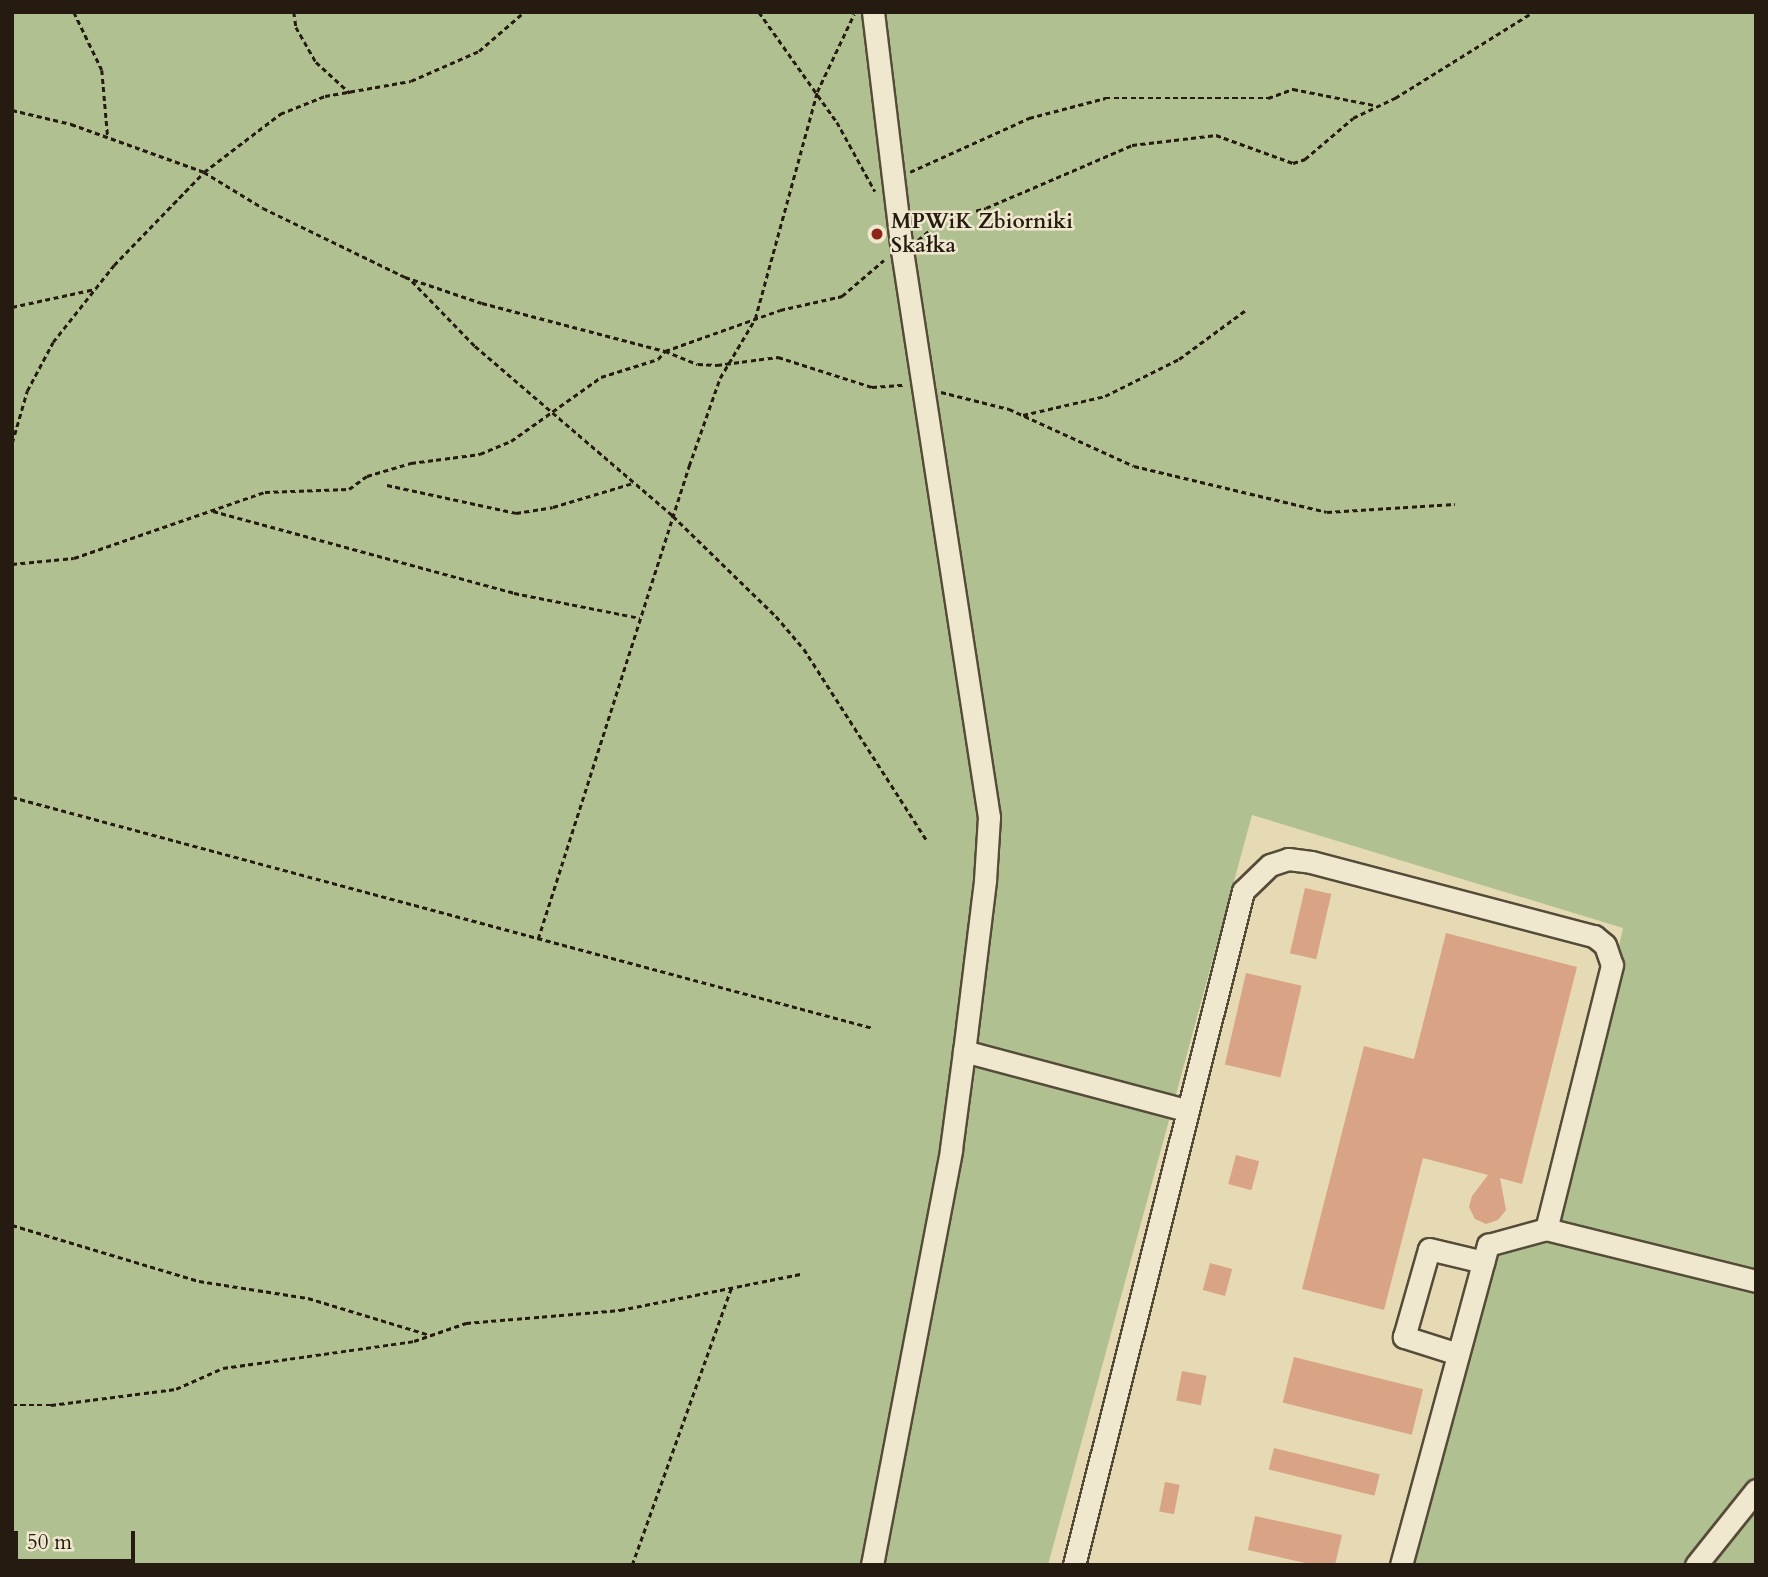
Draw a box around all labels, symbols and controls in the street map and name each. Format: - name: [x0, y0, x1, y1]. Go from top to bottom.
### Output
- place label: MPWiK Zbiorniki Skałka: [891, 209, 1073, 259]
- marker: MPWiK Zbiorniki Skałka: [869, 226, 885, 242]
- scale bar: [18, 1518, 138, 1562]
- text: 50 m: [27, 1528, 72, 1557]

